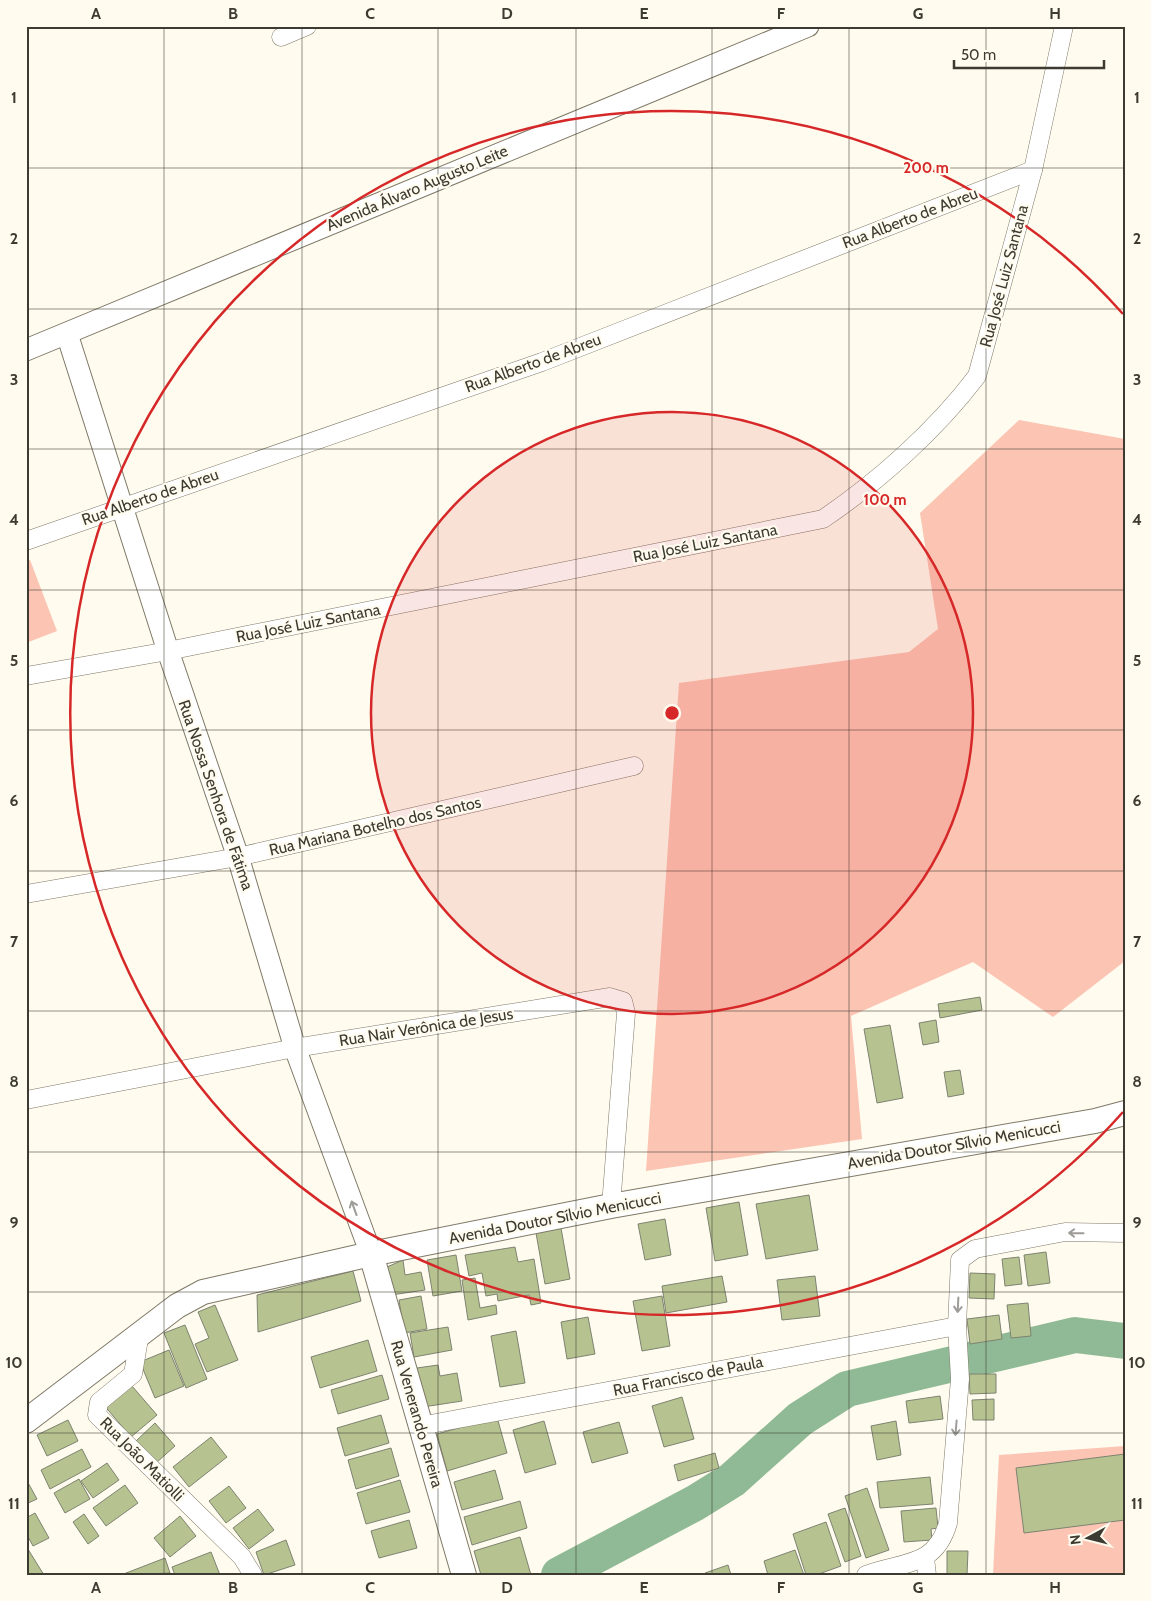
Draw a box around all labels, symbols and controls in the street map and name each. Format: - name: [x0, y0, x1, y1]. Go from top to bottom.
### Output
- text: A: [91, 4, 101, 23]
- text: B: [228, 4, 238, 23]
- text: C: [365, 4, 375, 23]
- text: D: [501, 4, 513, 23]
- text: E: [639, 4, 649, 23]
- text: F: [777, 4, 786, 23]
- text: G: [913, 4, 923, 23]
- text: H: [1049, 4, 1061, 23]
- scale bar: [954, 38, 1104, 70]
- text: 50 m: [961, 46, 996, 64]
- text: 1: [11, 88, 17, 107]
- text: 1: [1134, 88, 1140, 107]
- street label: Avenida Álvaro Augusto Leite: [323, 141, 511, 235]
- text: 200 m: [903, 159, 949, 177]
- street label: Rua Alberto de Abreu: [840, 183, 980, 253]
- street label: Rua José Luiz Santana: [976, 202, 1032, 349]
- text: 2: [10, 229, 18, 248]
- text: 2: [1133, 229, 1141, 248]
- street label: Rua Alberto de Abreu: [462, 330, 604, 396]
- text: 3: [10, 370, 18, 389]
- text: 3: [1133, 370, 1141, 389]
- street label: Rua Alberto de Abreu: [79, 465, 221, 529]
- text: 100 m: [863, 491, 907, 509]
- text: 4: [9, 510, 19, 529]
- text: 4: [1132, 510, 1142, 529]
- street label: Rua José Luiz Santana: [631, 520, 779, 566]
- street label: Rua José Luiz Santana: [234, 600, 382, 646]
- text: 5: [10, 651, 18, 670]
- text: 5: [1133, 651, 1141, 670]
- street label: Rua Nossa Senhora de Fátima: [174, 697, 258, 893]
- centre of rings: [663, 704, 681, 722]
- text: 6: [10, 791, 19, 810]
- text: 6: [1133, 791, 1142, 810]
- street label: Rua Mariana Botelho dos Santos: [267, 792, 483, 860]
- text: 7: [10, 932, 19, 951]
- text: 7: [1133, 932, 1142, 951]
- street label: Rua Nair Verônica de Jesus: [338, 1004, 515, 1050]
- text: 8: [9, 1072, 19, 1091]
- text: 8: [1132, 1072, 1142, 1091]
- street label: Avenida Doutor Sílvio Menicucci: [846, 1117, 1062, 1173]
- street label: Avenida Doutor Sílvio Menicucci: [447, 1188, 663, 1248]
- one-way arrow: [349, 1201, 358, 1216]
- text: 9: [10, 1213, 19, 1232]
- text: 9: [1133, 1213, 1142, 1232]
- one-way arrow: [1068, 1228, 1084, 1238]
- one-way arrow: [953, 1297, 962, 1313]
- street label: Rua Venerando Pereira: [387, 1338, 447, 1490]
- street label: Rua Francisco de Paula: [611, 1352, 765, 1400]
- text: 10: [5, 1353, 23, 1372]
- text: 10: [1128, 1353, 1146, 1372]
- street label: Rua João Matiolli: [96, 1413, 188, 1505]
- one-way arrow: [951, 1420, 960, 1436]
- text: 11: [8, 1494, 20, 1513]
- text: 11: [1131, 1494, 1143, 1513]
- north arrow: [1064, 1514, 1114, 1564]
- text: N: [1066, 1534, 1085, 1546]
- text: A: [91, 1578, 101, 1597]
- text: B: [228, 1578, 238, 1597]
- text: C: [365, 1578, 375, 1597]
- text: D: [501, 1578, 513, 1597]
- text: E: [639, 1578, 649, 1597]
- text: F: [777, 1578, 786, 1597]
- text: G: [913, 1578, 923, 1597]
- text: H: [1049, 1578, 1061, 1597]

